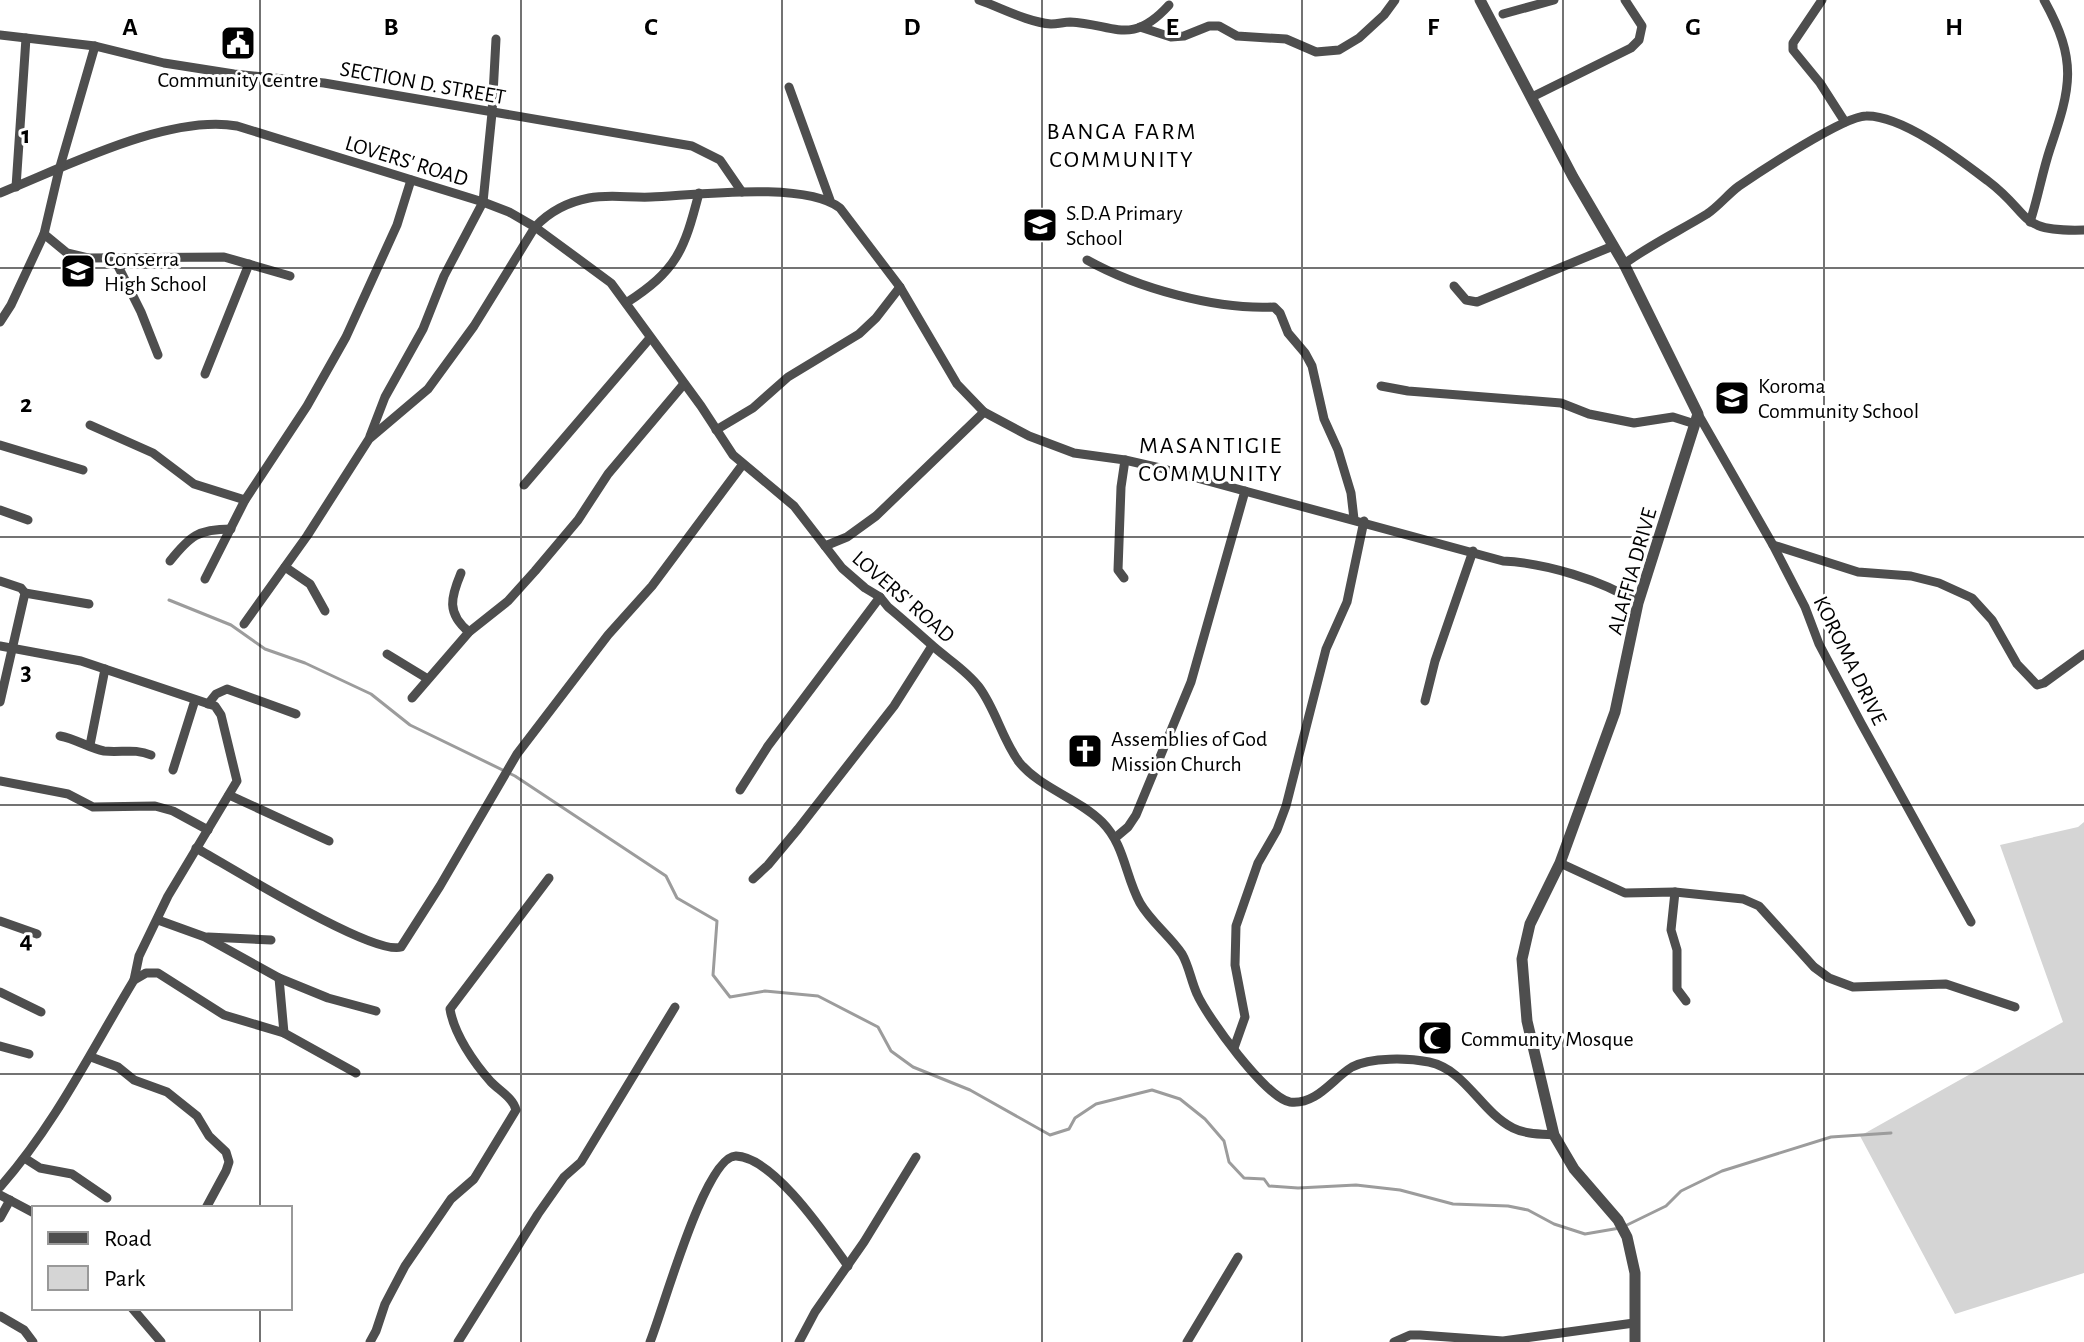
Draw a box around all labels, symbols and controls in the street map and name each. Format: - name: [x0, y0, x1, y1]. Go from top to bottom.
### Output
- text: A: [122, 14, 138, 40]
- text: B: [383, 14, 399, 40]
- text: C: [644, 14, 658, 40]
- text: D: [903, 14, 921, 40]
- text: E: [1165, 14, 1179, 40]
- text: F: [1427, 14, 1440, 40]
- text: G: [1685, 14, 1701, 40]
- text: H: [1945, 14, 1963, 40]
- public building icon: Community Centre: [219, 24, 257, 62]
- street label: SECTION D. STREET: [338, 58, 508, 108]
- place label: Community Centre: [157, 69, 319, 91]
- district label: BANGA FARM COMMUNITY: [1047, 120, 1197, 172]
- text: 1: [21, 122, 31, 148]
- street label: LOVERS' ROAD: [343, 132, 471, 190]
- place label: S.D.A Primary School: [1066, 202, 1183, 249]
- school or university icon: S.D.A Primary School: [1021, 206, 1059, 244]
- place label: Conserra High School: [104, 248, 207, 295]
- school or university icon: Conserra High School: [59, 252, 97, 290]
- place label: Koroma Community School: [1758, 375, 1919, 422]
- school or university icon: Koroma Community School: [1713, 379, 1751, 417]
- text: 2: [20, 391, 32, 417]
- district label: MASANTIGIE COMMUNITY: [1138, 434, 1284, 486]
- street label: ALAFFIA DRIVE: [1603, 505, 1661, 637]
- street label: LOVERS' ROAD: [848, 547, 959, 647]
- street label: KOROMA DRIVE: [1809, 593, 1891, 729]
- text: 3: [20, 659, 32, 685]
- place label: Assemblies of God Mission Church: [1111, 728, 1267, 775]
- church icon: Assemblies of God Mission Church: [1066, 732, 1104, 770]
- text: 4: [19, 927, 33, 953]
- mosque icon: Community Mosque: [1416, 1019, 1454, 1057]
- place label: Community Mosque: [1461, 1028, 1634, 1050]
- legend: [32, 1206, 292, 1310]
- text: Road: [104, 1227, 152, 1251]
- text: Park: [104, 1267, 145, 1291]

